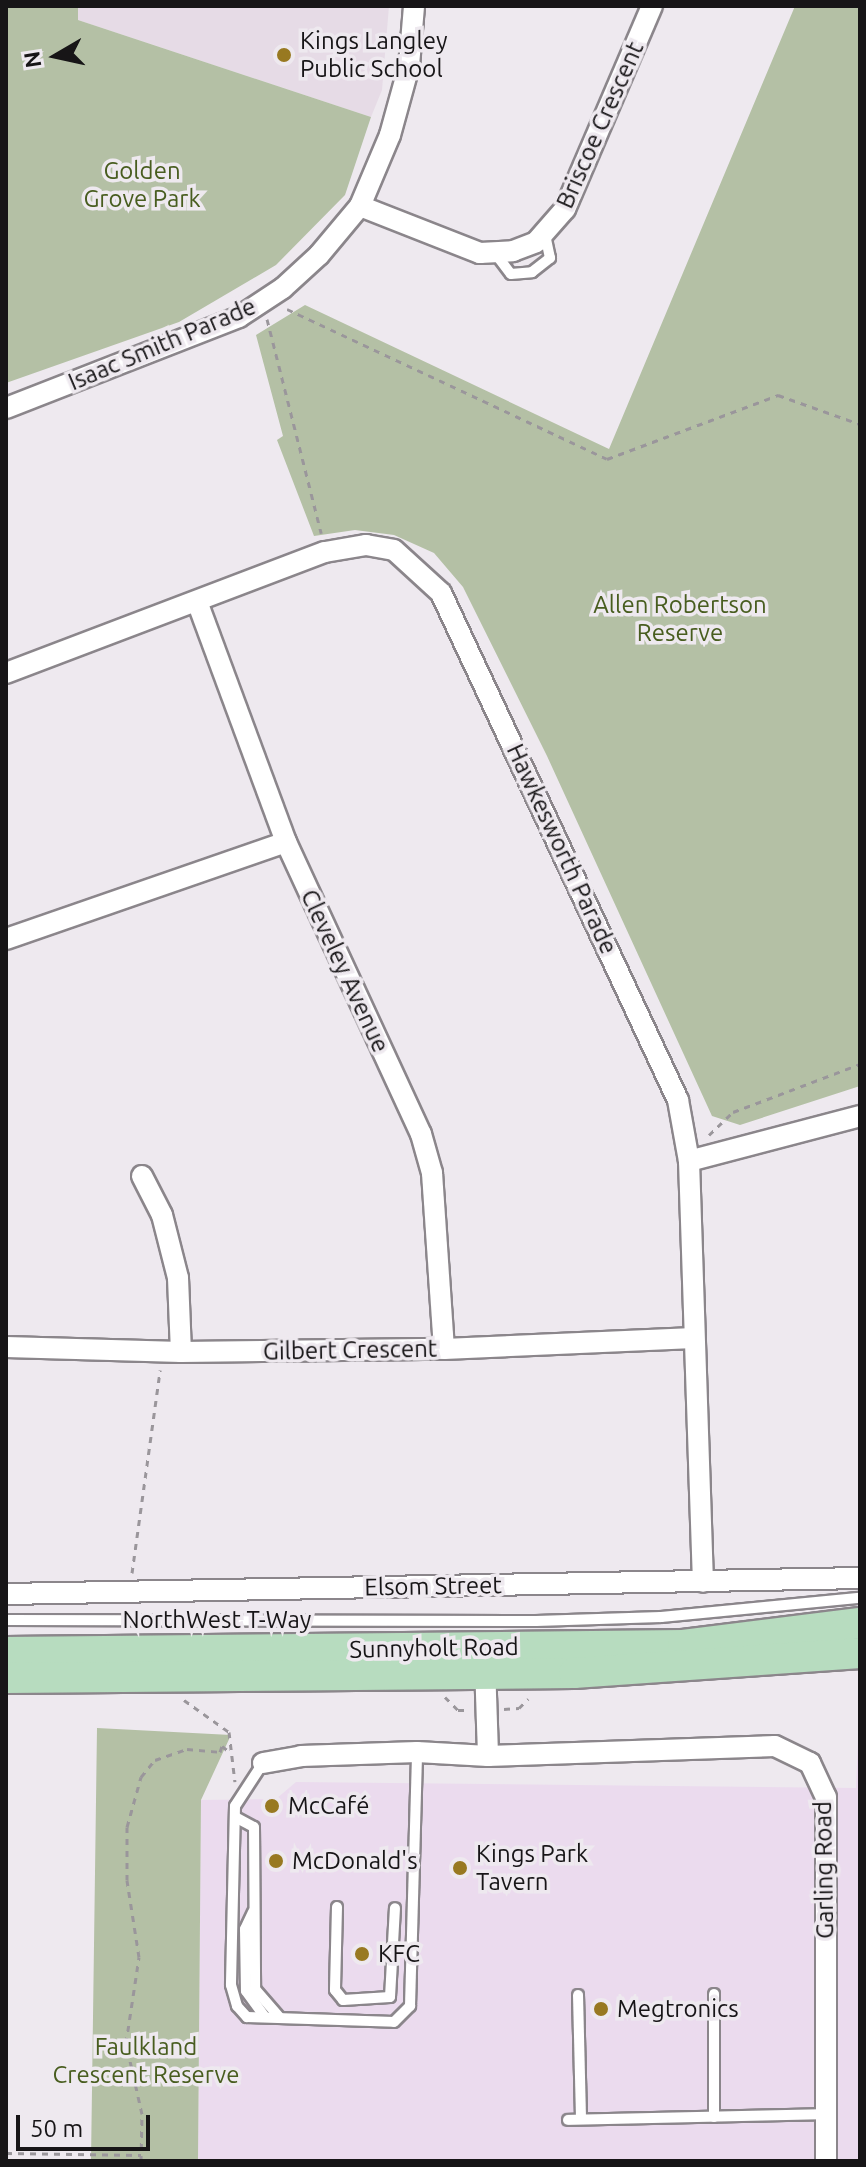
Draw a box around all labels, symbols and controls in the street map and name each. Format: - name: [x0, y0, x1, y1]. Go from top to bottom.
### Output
- north arrow: [16, 16, 96, 96]
- place label: Kings Langley Public School: [300, 27, 448, 83]
- street label: Briscoe Crescent: [550, 37, 650, 213]
- marker: Kings Langley Public School: [275, 46, 293, 64]
- text: N: [18, 50, 45, 70]
- park label: Golden Grove Park: [83, 157, 201, 213]
- street label: Isaac Smith Parade: [64, 292, 260, 396]
- park label: Allen Robertson Reserve: [593, 591, 767, 647]
- street label: Hawkesworth Parade: [501, 739, 623, 959]
- street label: Cleveley Avenue: [295, 885, 395, 1057]
- street label: Gilbert Crescent: [263, 1334, 437, 1366]
- street label: Elsom Street: [364, 1570, 502, 1602]
- street label: NorthWest T-Way: [123, 1606, 311, 1634]
- street label: Sunnyholt Road: [349, 1632, 519, 1664]
- place label: McCafé: [288, 1792, 369, 1820]
- marker: McCafé: [263, 1797, 281, 1815]
- street label: Garling Road: [808, 1801, 840, 1939]
- place label: Kings Park Tavern: [476, 1840, 588, 1896]
- place label: McDonald's: [292, 1847, 418, 1875]
- marker: McDonald's: [267, 1852, 285, 1870]
- marker: Kings Park Tavern: [451, 1859, 469, 1877]
- place label: KFC: [378, 1940, 420, 1968]
- marker: KFC: [353, 1945, 371, 1963]
- place label: Megtronics: [617, 1995, 739, 2023]
- marker: Megtronics: [592, 2000, 610, 2018]
- park label: Faulkland Crescent Reserve: [53, 2033, 239, 2089]
- scale bar: [20, 2099, 154, 2149]
- text: 50 m: [30, 2115, 83, 2142]

